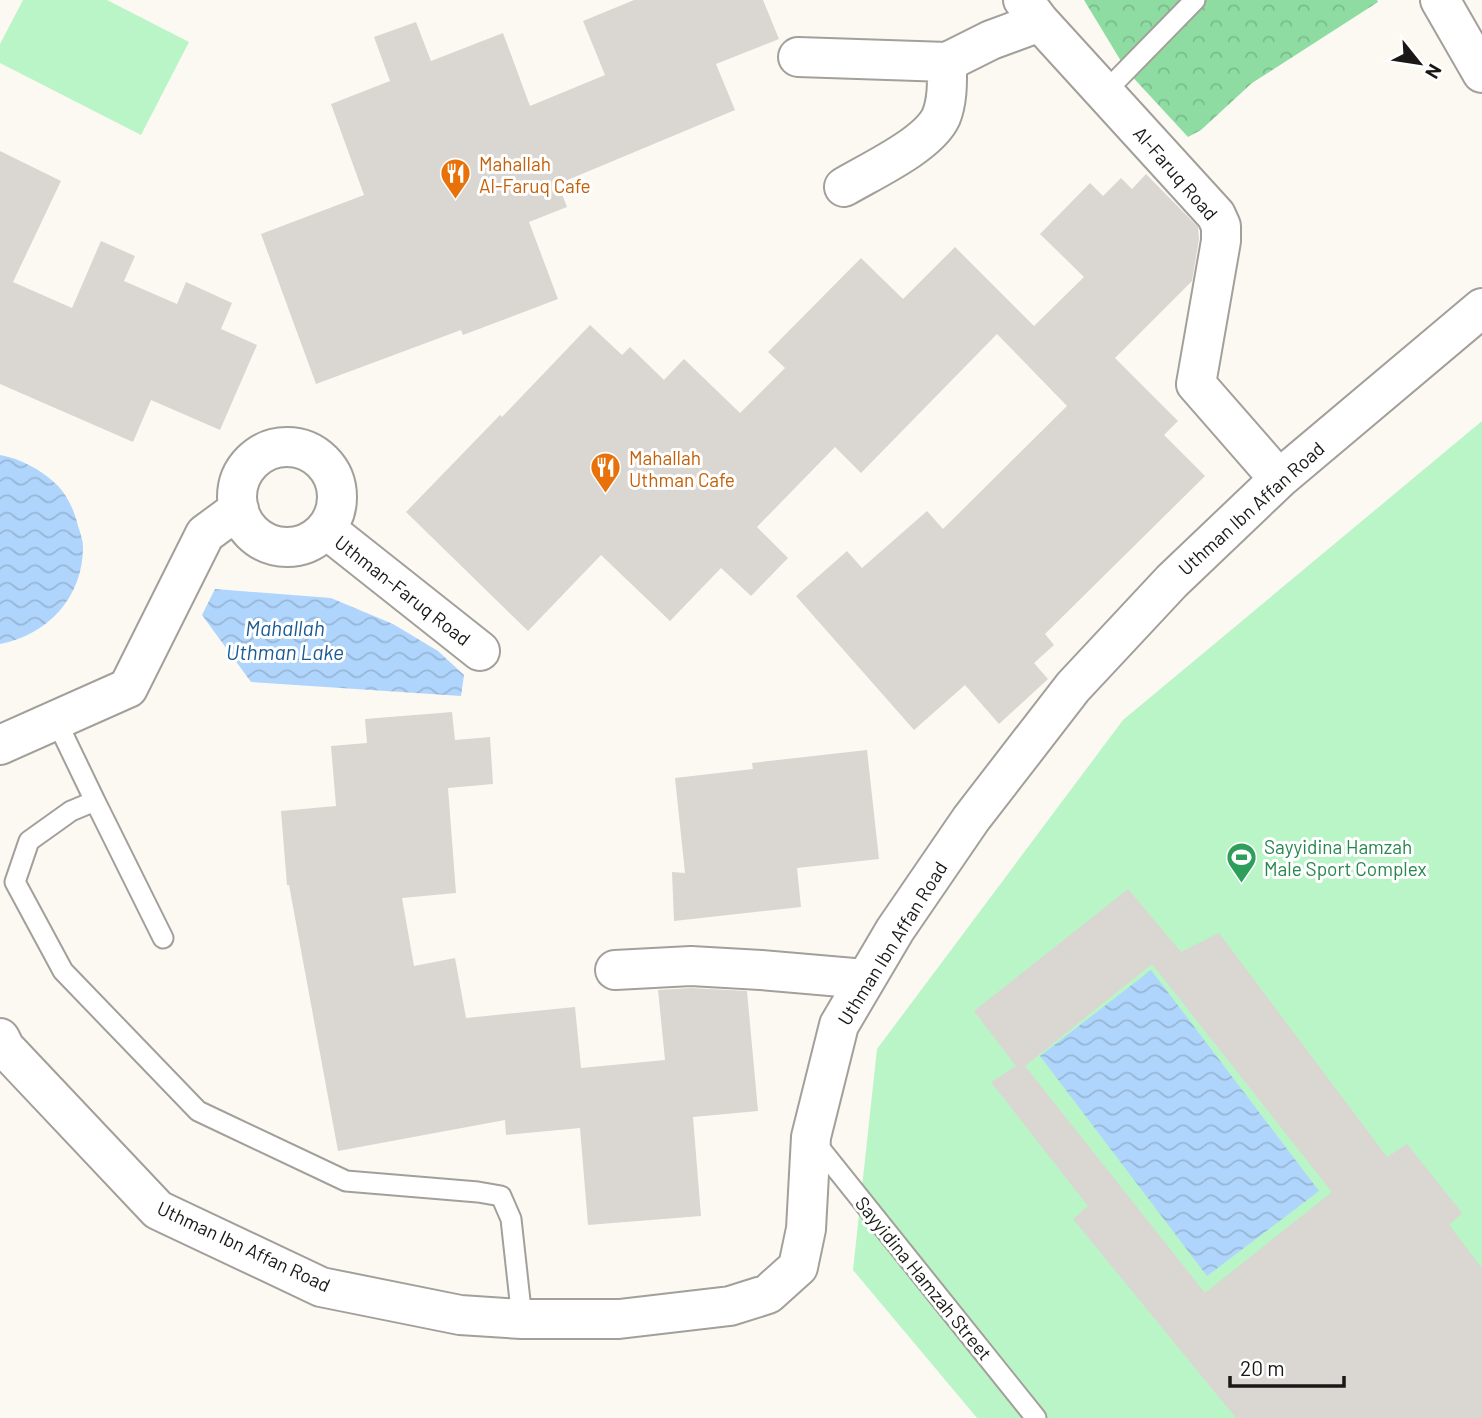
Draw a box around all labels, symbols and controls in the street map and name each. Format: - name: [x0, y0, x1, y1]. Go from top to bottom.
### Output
- north arrow: [1384, 28, 1454, 98]
- text: N: [1421, 61, 1447, 83]
- street label: Al-Faruq Road: [1129, 121, 1223, 225]
- place label: Mahallah Al-Faruq Cafe: [479, 152, 591, 197]
- restaurant icon: Mahallah Al-Faruq Cafe: [439, 157, 473, 201]
- street label: Uthman Ibn Affan Road: [1173, 436, 1329, 580]
- place label: Mahallah Uthman Cafe: [629, 446, 735, 491]
- restaurant icon: Mahallah Uthman Cafe: [589, 451, 623, 495]
- street label: Uthman-Faruq Road: [331, 530, 475, 650]
- water label: Mahallah Uthman Lake: [226, 615, 344, 664]
- place label: Sayyidina Hamzah Male Sport Complex: [1264, 835, 1427, 880]
- sports icon: Sayyidina Hamzah Male Sport Complex: [1224, 840, 1258, 884]
- street label: Uthman Ibn Affan Road: [832, 857, 952, 1029]
- street label: Sayyidina Hamzah Street: [851, 1192, 997, 1364]
- street label: Uthman Ibn Affan Road: [154, 1196, 334, 1296]
- scale bar: [1230, 1344, 1344, 1388]
- text: 20 m: [1240, 1355, 1285, 1380]

